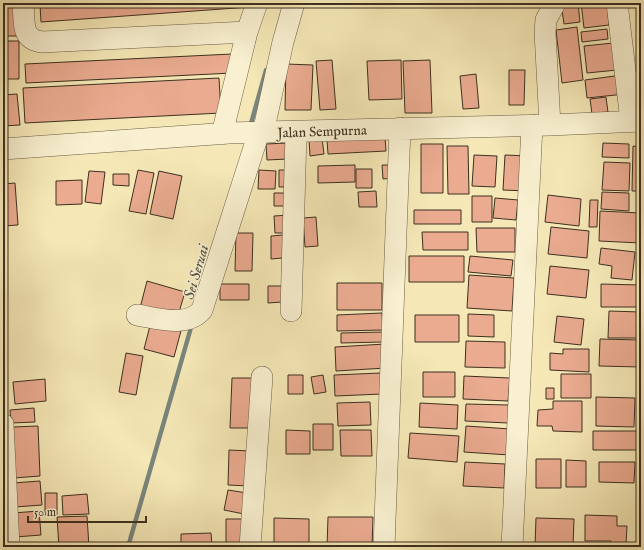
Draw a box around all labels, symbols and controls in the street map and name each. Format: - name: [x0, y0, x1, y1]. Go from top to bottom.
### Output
- street label: Jalan Sempurna: [275, 121, 368, 143]
- water label: Sei Seruai: [180, 241, 214, 302]
- scale bar: [28, 498, 146, 524]
- text: 50 m: [34, 505, 56, 520]

